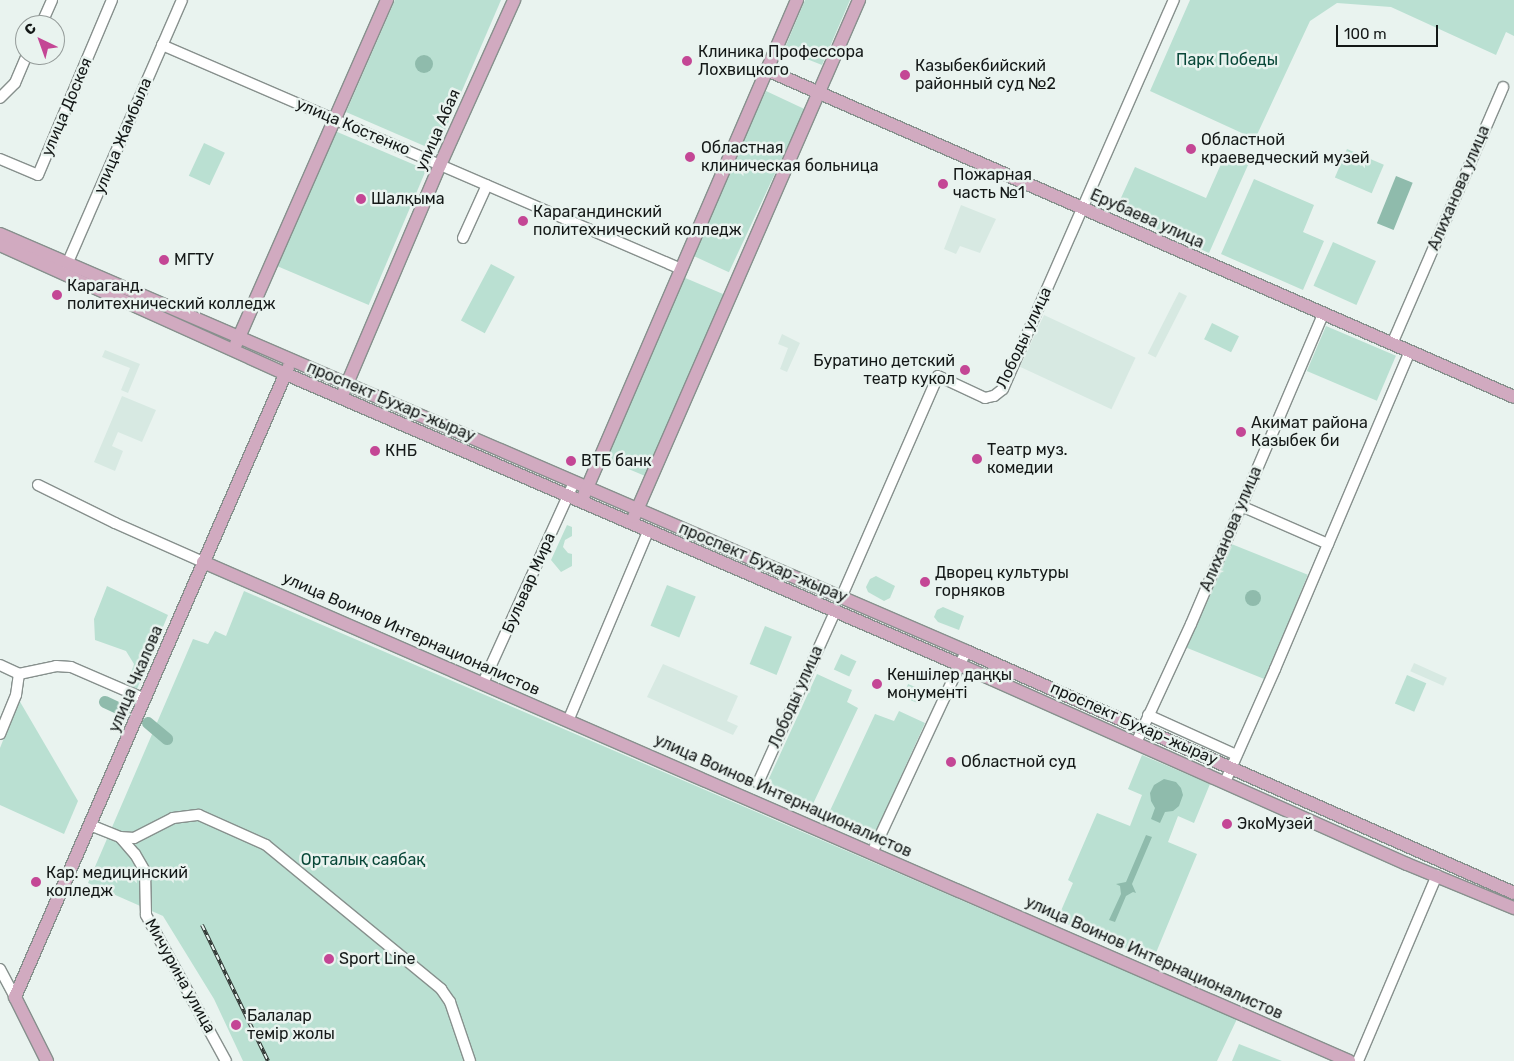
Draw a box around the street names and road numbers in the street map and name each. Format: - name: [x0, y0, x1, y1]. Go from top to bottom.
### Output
- street label: улица Доскея: [38, 55, 96, 159]
- street label: улица Жамбыла: [90, 75, 156, 197]
- street label: улица Абая: [411, 86, 465, 174]
- street label: улица Костенко: [293, 94, 413, 160]
- street label: Алиханова улица: [1424, 123, 1494, 253]
- street label: Ерубаева улица: [1087, 185, 1207, 253]
- street label: Лободы улица: [992, 284, 1056, 392]
- street label: проспект Бухар-жырау: [304, 358, 478, 446]
- street label: Алиханова улица: [1196, 464, 1266, 594]
- street label: проспект Бухар-жырау: [676, 519, 850, 607]
- street label: Бульвар Мира: [498, 530, 560, 636]
- street label: улица Воинов Интернационалистов: [279, 568, 543, 700]
- street label: улица Чкалова: [105, 623, 167, 735]
- street label: Лободы улица: [765, 643, 827, 751]
- street label: проспект Бухар-жырау: [1047, 678, 1221, 770]
- street label: улица Воинов Интернационалистов: [651, 730, 915, 862]
- street label: улица Воинов Интернационалистов: [1022, 892, 1286, 1024]
- street label: Мичурина улица: [141, 915, 219, 1037]

